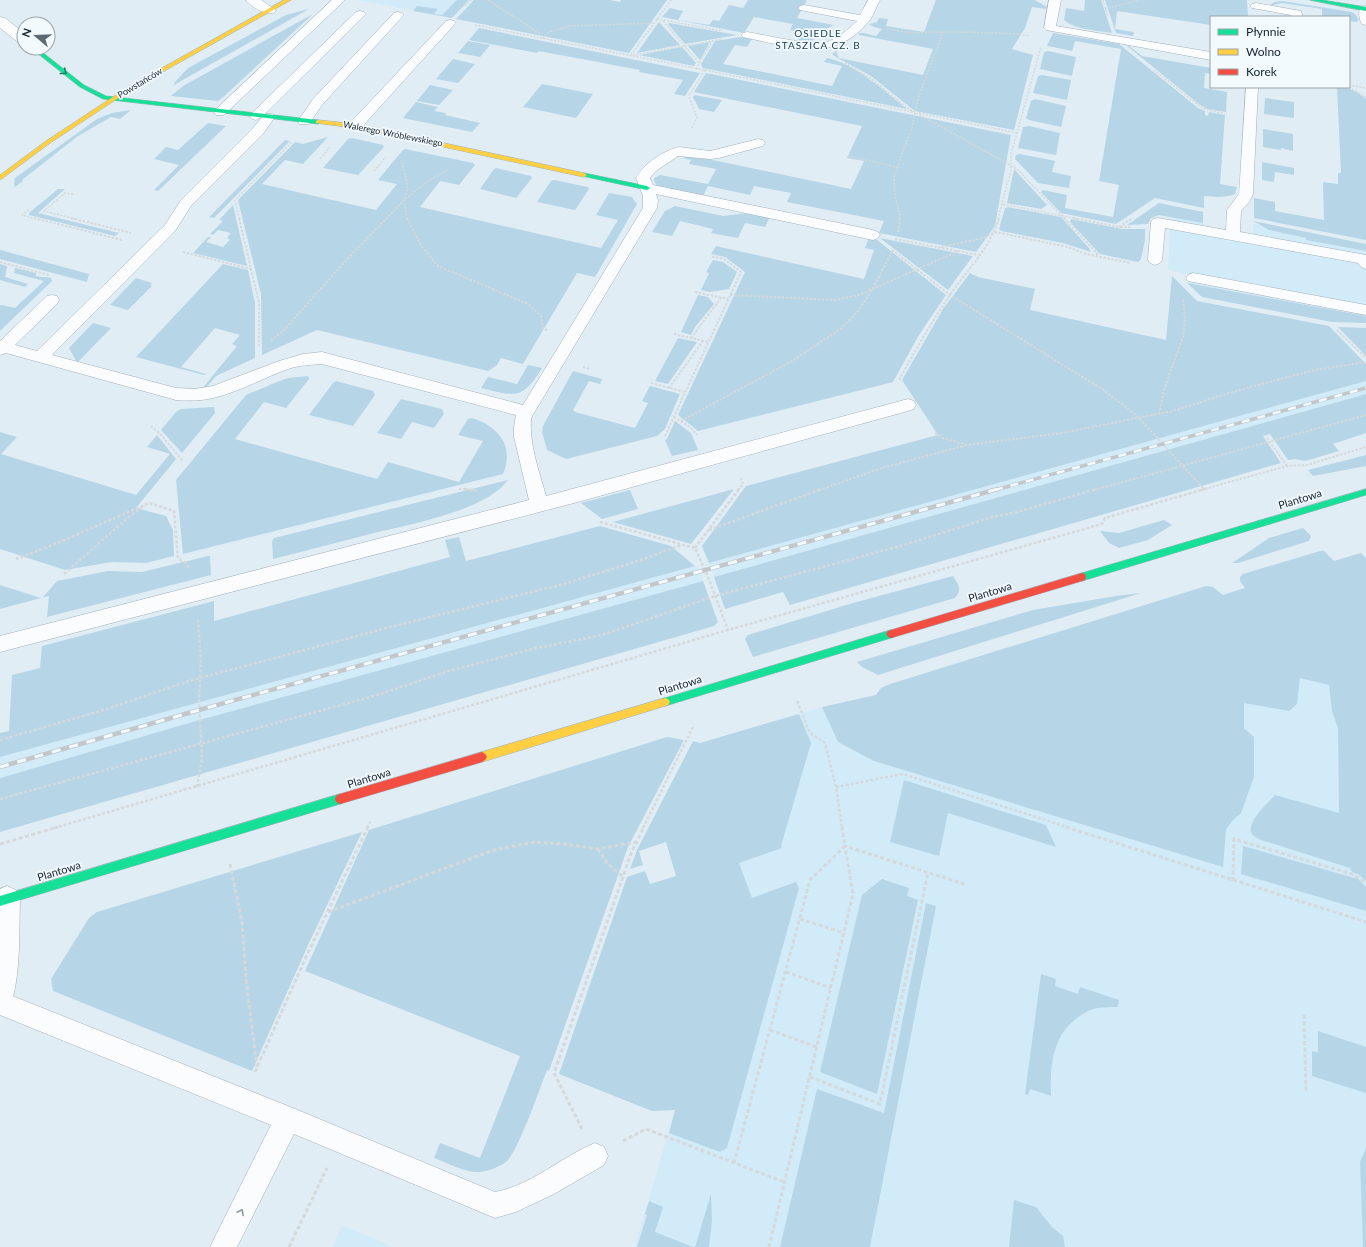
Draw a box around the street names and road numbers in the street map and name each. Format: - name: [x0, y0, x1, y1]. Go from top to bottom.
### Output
- street label: Powstańców: [115, 65, 164, 100]
- street label: Walerego Wróblewskiego: [342, 118, 444, 149]
- street label: Plantowa: [1277, 486, 1323, 511]
- street label: Plantowa: [967, 579, 1013, 604]
- street label: Plantowa: [657, 672, 703, 697]
- street label: Plantowa: [346, 765, 392, 790]
- street label: Plantowa: [36, 858, 82, 883]

